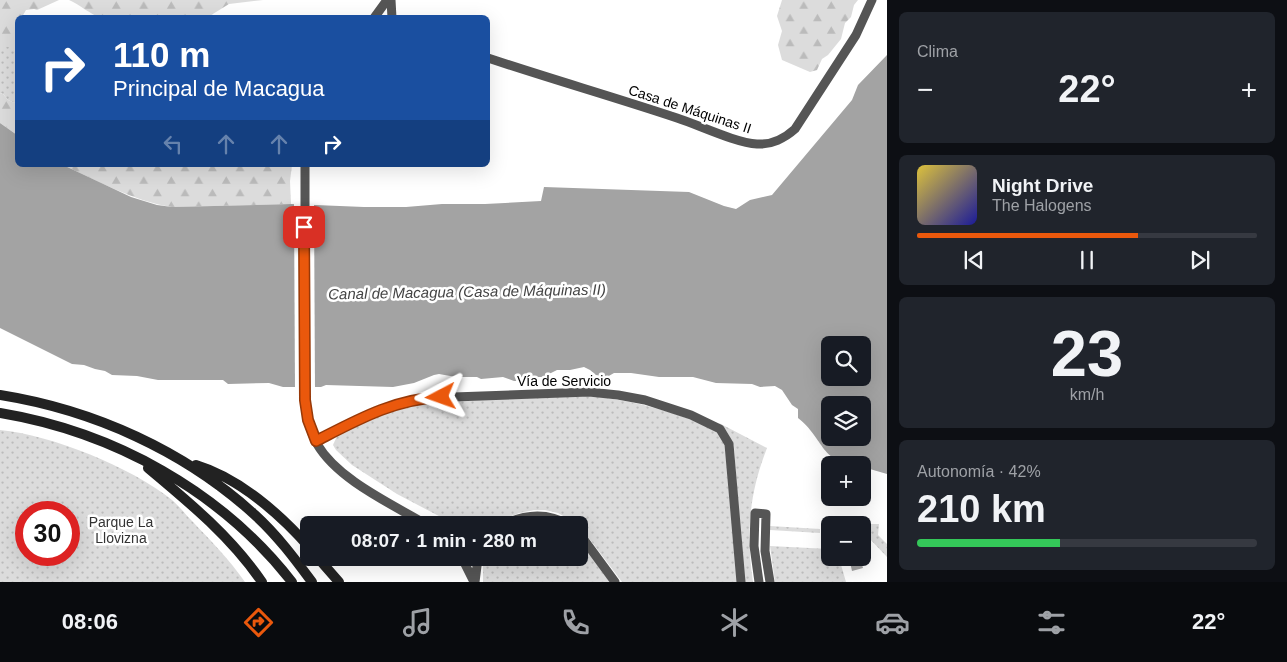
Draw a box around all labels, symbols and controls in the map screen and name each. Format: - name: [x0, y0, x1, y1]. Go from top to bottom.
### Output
- icon: right: [30, 35, 95, 100]
- text: 110 m: [113, 35, 210, 74]
- text: Clima: [917, 43, 958, 60]
- text: 22°: [1058, 68, 1116, 110]
- text: −: [917, 74, 933, 105]
- text: +: [1241, 74, 1257, 105]
- text: Principal de Macagua: [113, 76, 325, 101]
- street label: Casa de Máquinas II: [626, 82, 754, 136]
- icon: left: [159, 130, 187, 158]
- icon: ahead: [212, 130, 240, 158]
- icon: ahead: [265, 130, 293, 158]
- icon: right: [318, 130, 346, 158]
- text: Night Drive: [992, 175, 1093, 196]
- text: The Halogens: [992, 197, 1092, 214]
- pin: [283, 206, 325, 248]
- icon: arrive: [290, 213, 318, 241]
- icon: previous: [960, 246, 988, 274]
- icon: pause: [1073, 246, 1101, 274]
- icon: next: [1186, 246, 1214, 274]
- water label: Canal de Macagua (Casa de Máquinas II): [328, 281, 606, 302]
- text: 23: [1051, 317, 1123, 390]
- map controls: [821, 336, 871, 566]
- button: search: [821, 336, 871, 386]
- position arrow: [414, 370, 466, 422]
- street label: Vía de Servicio: [517, 373, 611, 389]
- text: km/h: [1070, 386, 1104, 403]
- button: layers: [821, 396, 871, 446]
- button: +: [821, 456, 871, 506]
- text: Autonomía · 42%: [917, 463, 1041, 480]
- text: 210 km: [917, 488, 1046, 530]
- speed limit sign: 30: [15, 501, 80, 566]
- park label: Parque La Llovizna: [89, 514, 154, 546]
- button: −: [821, 516, 871, 566]
- text: 08:07 · 1 min · 280 m: [351, 530, 537, 551]
- icon: directions: [241, 605, 276, 640]
- icon: music: [400, 605, 435, 640]
- icon: phone: [558, 605, 593, 640]
- icon: climate: [717, 605, 752, 640]
- icon: car: [875, 605, 910, 640]
- icon: filters: [1034, 605, 1069, 640]
- text: 08:06: [62, 609, 118, 634]
- text: 22°: [1192, 609, 1225, 634]

